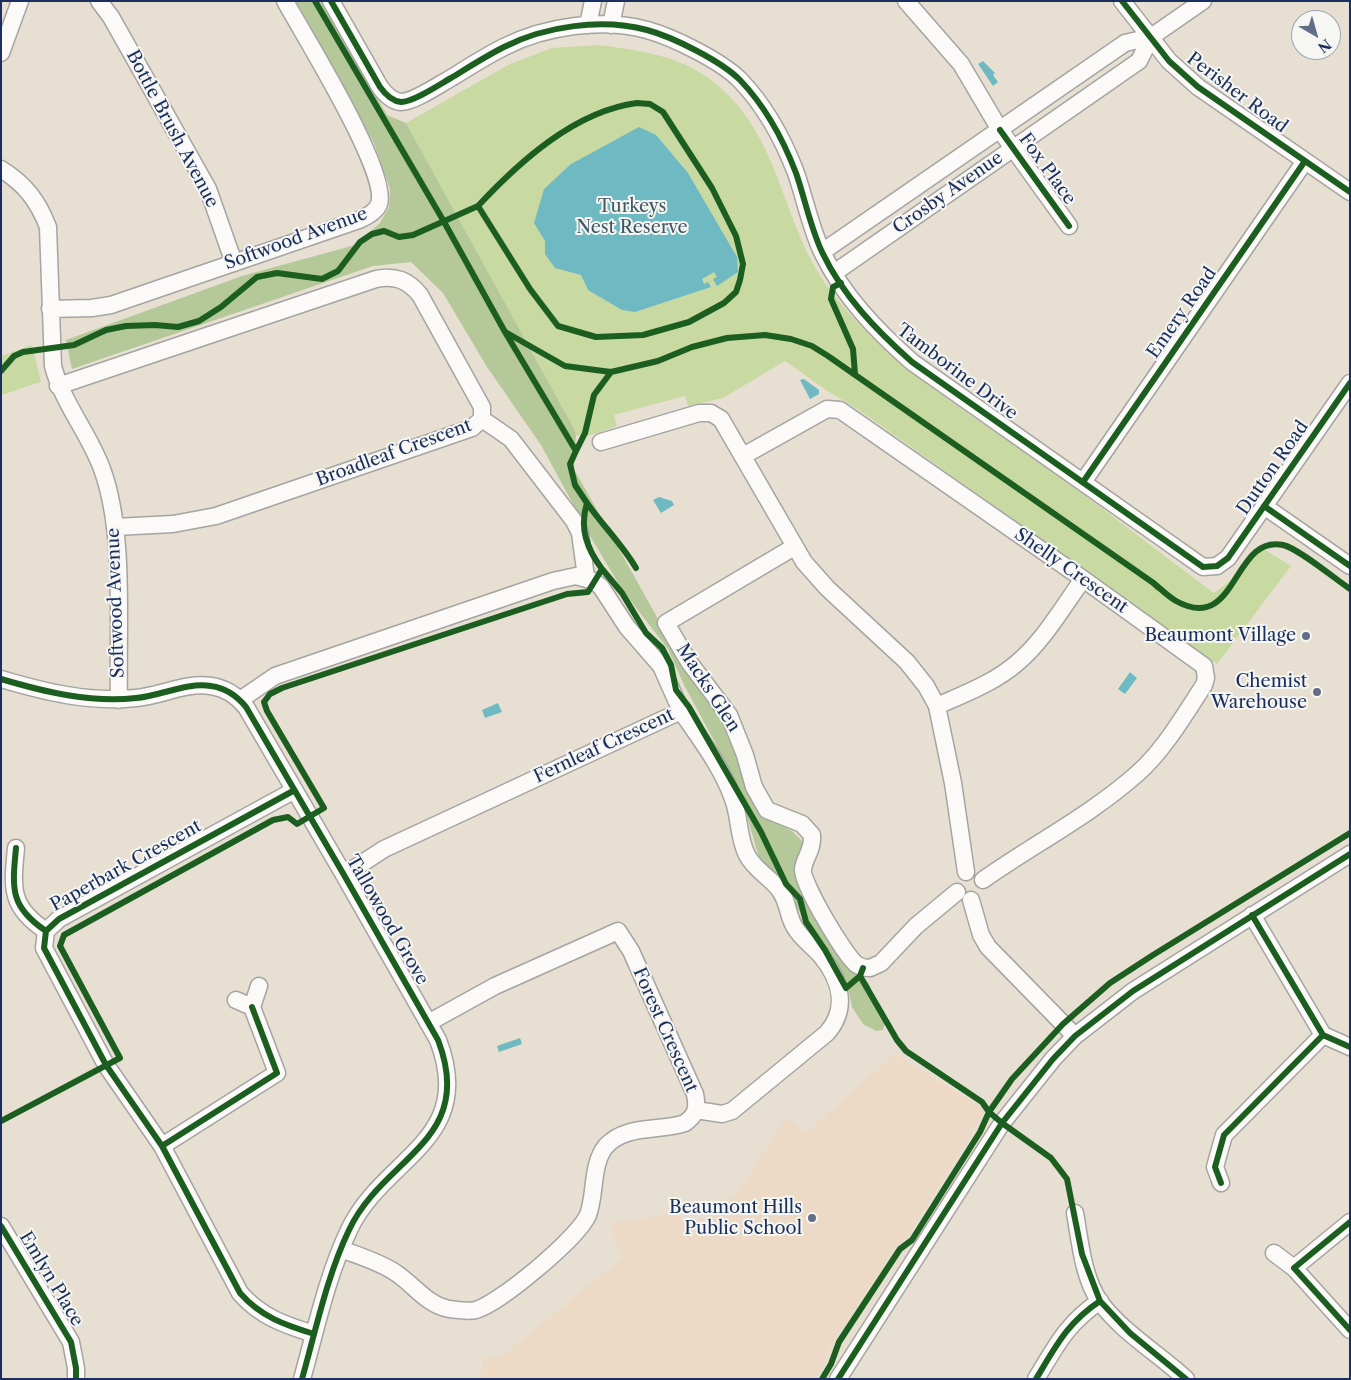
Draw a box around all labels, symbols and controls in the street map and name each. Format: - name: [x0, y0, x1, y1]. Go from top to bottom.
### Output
- north arrow: [1291, 10, 1341, 60]
- text: N: [1314, 35, 1335, 57]
- street label: Bottle Brush Avenue: [121, 46, 223, 212]
- street label: Perisher Road: [1182, 48, 1292, 138]
- street label: Fox Place: [1014, 129, 1080, 209]
- street label: Crosby Avenue: [889, 147, 1007, 239]
- park label: Turkeys Nest Reserve: [576, 196, 688, 238]
- street label: Softwood Avenue: [222, 203, 370, 275]
- street label: Emery Road: [1143, 263, 1221, 363]
- street label: Tamborine Drive: [892, 319, 1022, 425]
- street label: Broadleaf Crescent: [313, 415, 475, 491]
- street label: Dutton Road: [1233, 417, 1313, 519]
- street label: Shelly Crescent: [1010, 524, 1132, 618]
- street label: Softwood Avenue: [103, 527, 129, 679]
- place label: Beaumont Village: [1144, 625, 1296, 647]
- marker: Beaumont Village: [1300, 630, 1312, 642]
- street label: Macks Glen: [671, 640, 745, 736]
- place label: Chemist Warehouse: [1211, 671, 1307, 714]
- marker: Chemist Warehouse: [1311, 686, 1323, 698]
- street label: Fernleaf Crescent: [530, 704, 678, 788]
- street label: Paperbark Crescent: [47, 816, 205, 916]
- street label: Tallowood Grove: [341, 851, 433, 989]
- street label: Forest Crescent: [628, 964, 702, 1096]
- place label: Beaumont Hills Public School: [669, 1197, 802, 1240]
- marker: Beaumont Hills Public School: [806, 1212, 818, 1224]
- street label: Emlyn Place: [14, 1228, 88, 1330]

